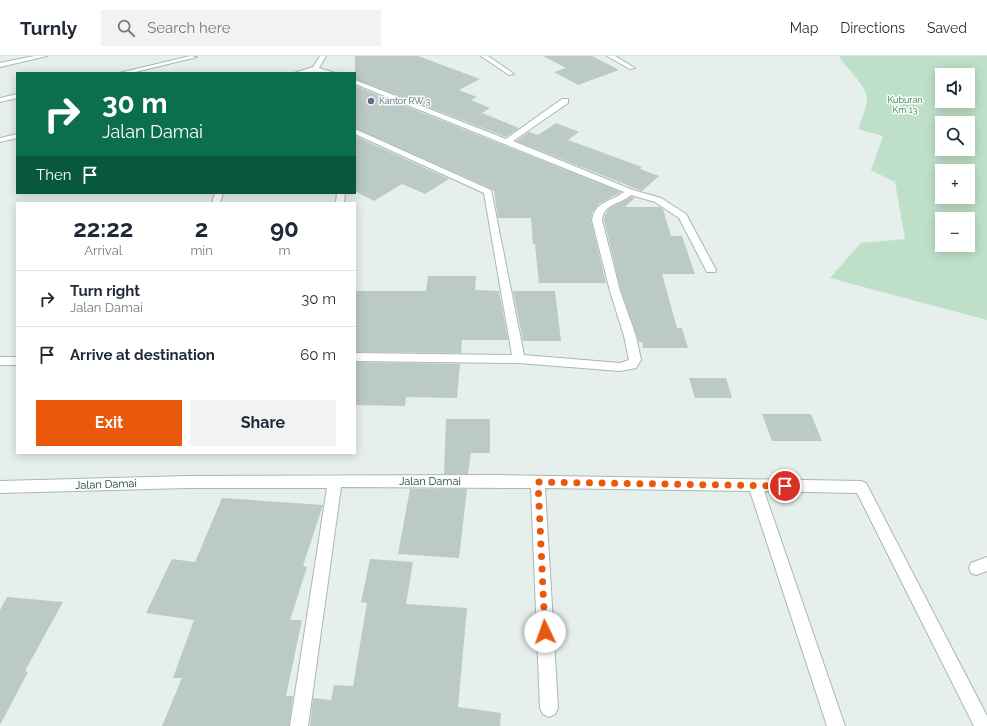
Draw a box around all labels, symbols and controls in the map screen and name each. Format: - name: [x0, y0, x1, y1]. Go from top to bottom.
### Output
- search box: [101, 10, 381, 46]
- text: Turnly: [20, 17, 77, 39]
- icon: search: [115, 17, 137, 39]
- text: Search here: [147, 19, 231, 37]
- text: Map: [790, 20, 818, 36]
- text: Directions: [840, 20, 905, 36]
- text: Saved: [927, 20, 967, 36]
- map controls: [935, 68, 975, 252]
- button: sound: [935, 68, 975, 108]
- text: 30 m: [102, 87, 168, 120]
- icon: right: [36, 88, 88, 140]
- park label: Kuburan Km 13: [887, 95, 923, 115]
- marker: Kantor RW 3: [366, 96, 376, 106]
- place label: Kantor RW 3: [379, 96, 431, 106]
- button: search: [935, 116, 975, 156]
- text: Jalan Damai: [102, 121, 203, 142]
- icon: arrive: [79, 164, 101, 186]
- button: +: [935, 164, 975, 204]
- text: Then: [36, 166, 71, 184]
- button: −: [935, 212, 975, 252]
- text: 22:22: [73, 214, 133, 243]
- text: 2: [195, 214, 208, 243]
- text: 90: [270, 214, 299, 243]
- text: Arrival: [84, 243, 122, 258]
- text: min: [190, 243, 213, 258]
- text: m: [278, 243, 290, 258]
- text: Turn right: [70, 282, 140, 300]
- icon: right: [36, 288, 58, 310]
- text: 30 m: [301, 290, 336, 308]
- text: Jalan Damai: [70, 300, 143, 315]
- icon: arrive: [36, 344, 58, 366]
- text: Arrive at destination: [70, 346, 215, 364]
- text: 60 m: [300, 346, 336, 364]
- button: Exit: [36, 400, 182, 446]
- button: Share: [190, 400, 336, 446]
- pin: [768, 469, 802, 503]
- street label: Jalan Damai: [399, 475, 461, 488]
- icon: arrive: [774, 475, 796, 497]
- street label: Jalan Damai: [75, 477, 137, 492]
- position arrow: [524, 611, 566, 653]

